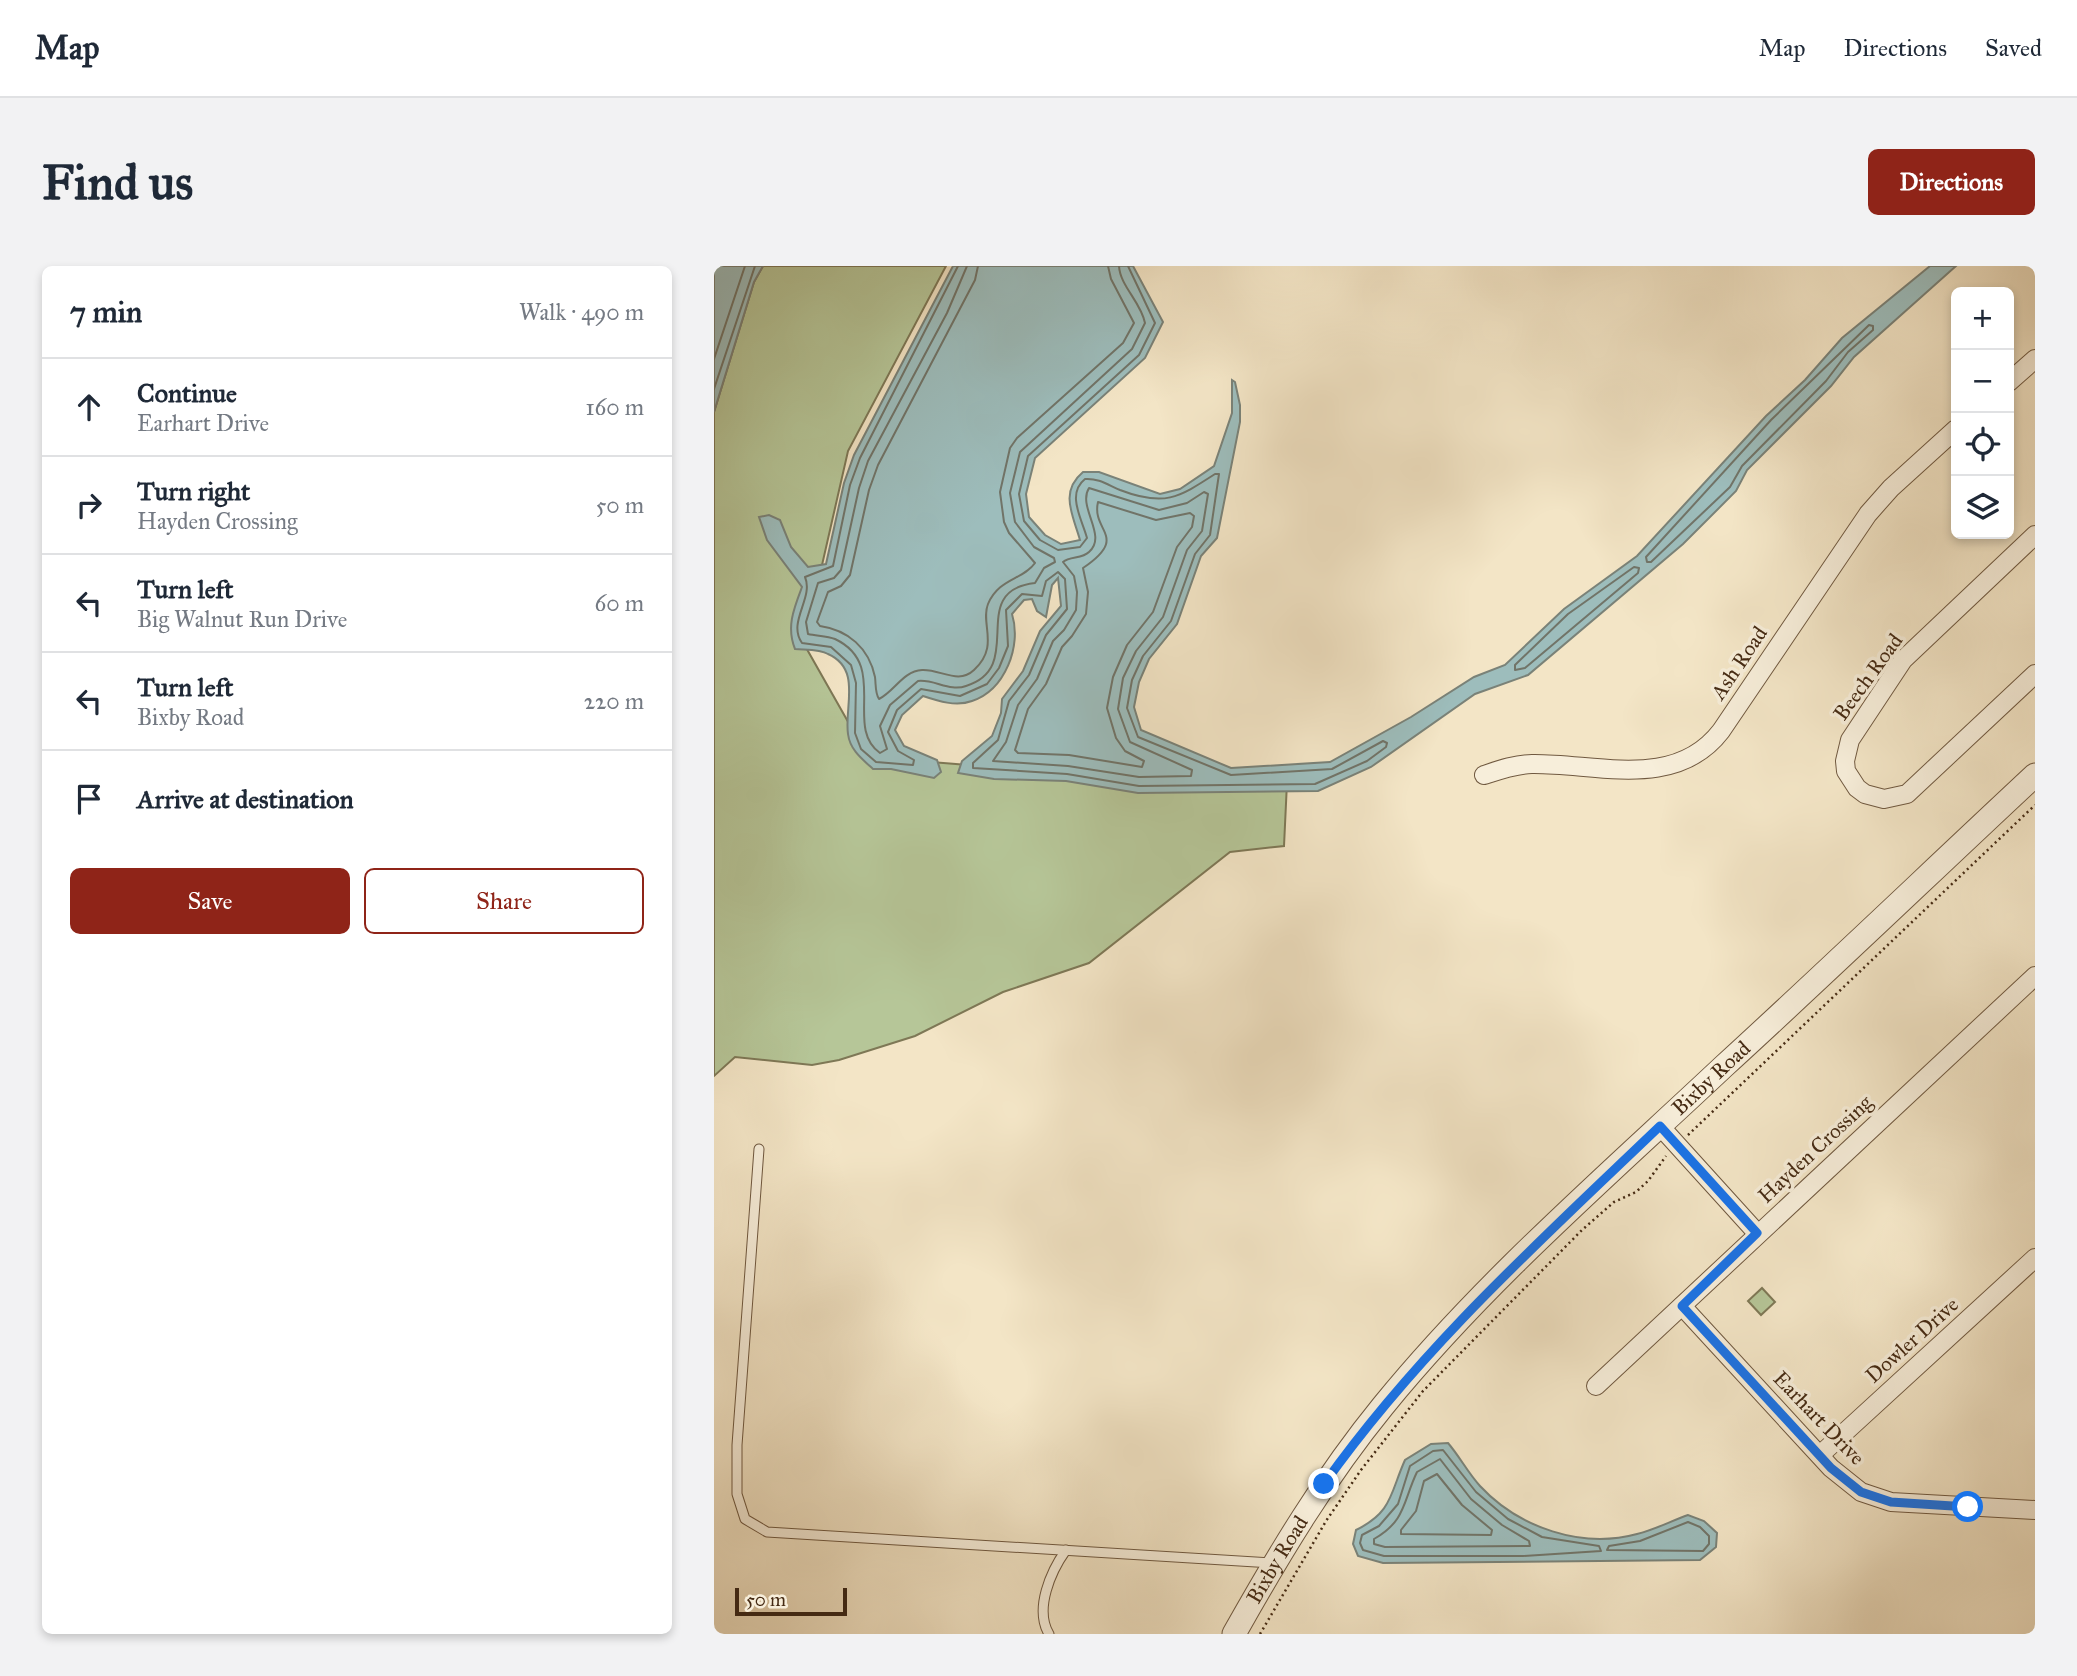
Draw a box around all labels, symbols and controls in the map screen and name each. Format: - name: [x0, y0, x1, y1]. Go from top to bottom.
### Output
- text: Map: [35, 28, 99, 68]
- text: Map: [1759, 33, 1806, 63]
- text: Directions: [1844, 33, 1947, 63]
- text: Saved: [1985, 33, 2042, 63]
- button: Directions: [1868, 149, 2035, 215]
- text: Find us: [42, 153, 193, 212]
- map controls: [1951, 287, 2014, 539]
- button: +: [1951, 287, 2014, 350]
- text: 7 min: [70, 294, 142, 330]
- text: Walk · 490 m: [519, 298, 644, 326]
- button: −: [1951, 350, 2014, 413]
- text: Continue: [137, 377, 237, 409]
- icon: ahead: [70, 388, 108, 426]
- text: 160 m: [586, 393, 644, 421]
- text: Earhart Drive: [137, 409, 269, 437]
- button: locate: [1951, 413, 2014, 476]
- text: Turn right: [137, 475, 250, 507]
- button: layers: [1951, 476, 2014, 539]
- icon: right: [70, 486, 108, 524]
- text: 50 m: [596, 491, 644, 519]
- text: Hayden Crossing: [137, 507, 298, 535]
- text: Turn left: [137, 573, 233, 605]
- icon: left: [70, 584, 108, 622]
- text: 60 m: [595, 589, 644, 617]
- text: Big Walnut Run Drive: [137, 605, 347, 633]
- street label: Ash Road: [1705, 621, 1773, 705]
- street label: Beech Road: [1828, 628, 1909, 726]
- text: Turn left: [137, 671, 233, 703]
- icon: left: [70, 682, 108, 720]
- text: 220 m: [584, 687, 644, 715]
- text: Bixby Road: [137, 703, 244, 731]
- icon: arrive: [70, 780, 108, 818]
- text: Arrive at destination: [137, 783, 354, 815]
- button: Save: [70, 868, 350, 934]
- button: Share: [364, 868, 644, 934]
- street label: Bixby Road: [1666, 1035, 1756, 1121]
- street label: Hayden Crossing: [1752, 1089, 1878, 1209]
- street label: Dowler Drive: [1860, 1291, 1964, 1389]
- street label: Earhart Drive: [1768, 1366, 1870, 1471]
- route end: [1308, 1468, 1339, 1499]
- route start: [1952, 1491, 1983, 1522]
- street label: Bixby Road: [1241, 1511, 1314, 1608]
- scale bar: [735, 1585, 847, 1617]
- text: 50 m: [746, 1588, 786, 1611]

